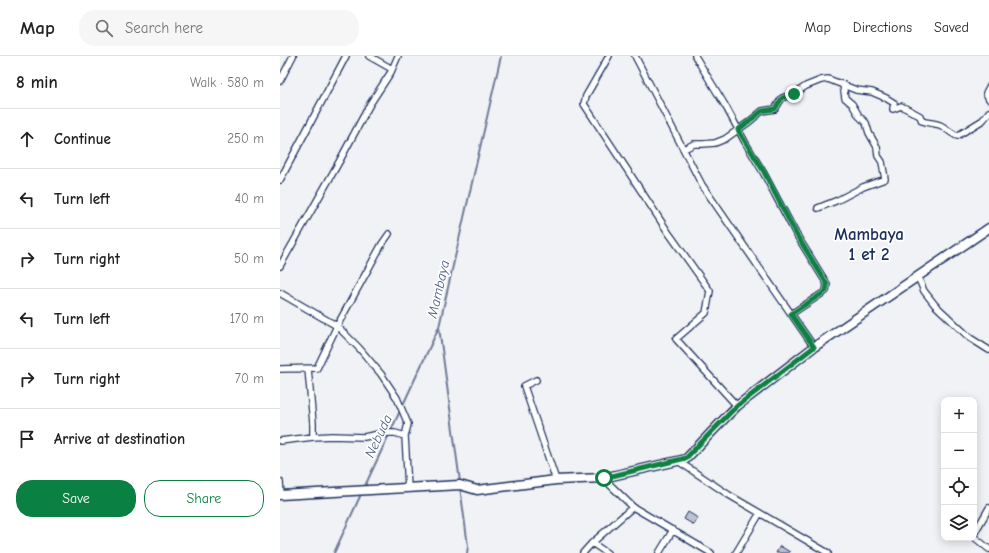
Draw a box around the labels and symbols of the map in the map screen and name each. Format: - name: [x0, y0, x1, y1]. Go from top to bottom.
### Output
- route end: [785, 85, 803, 103]
- district label: Mambaya 1 et 2: [834, 225, 904, 264]
- water label: Mambaya: [423, 259, 453, 321]
- water label: Nebuda: [361, 412, 396, 461]
- route start: [595, 469, 613, 487]

